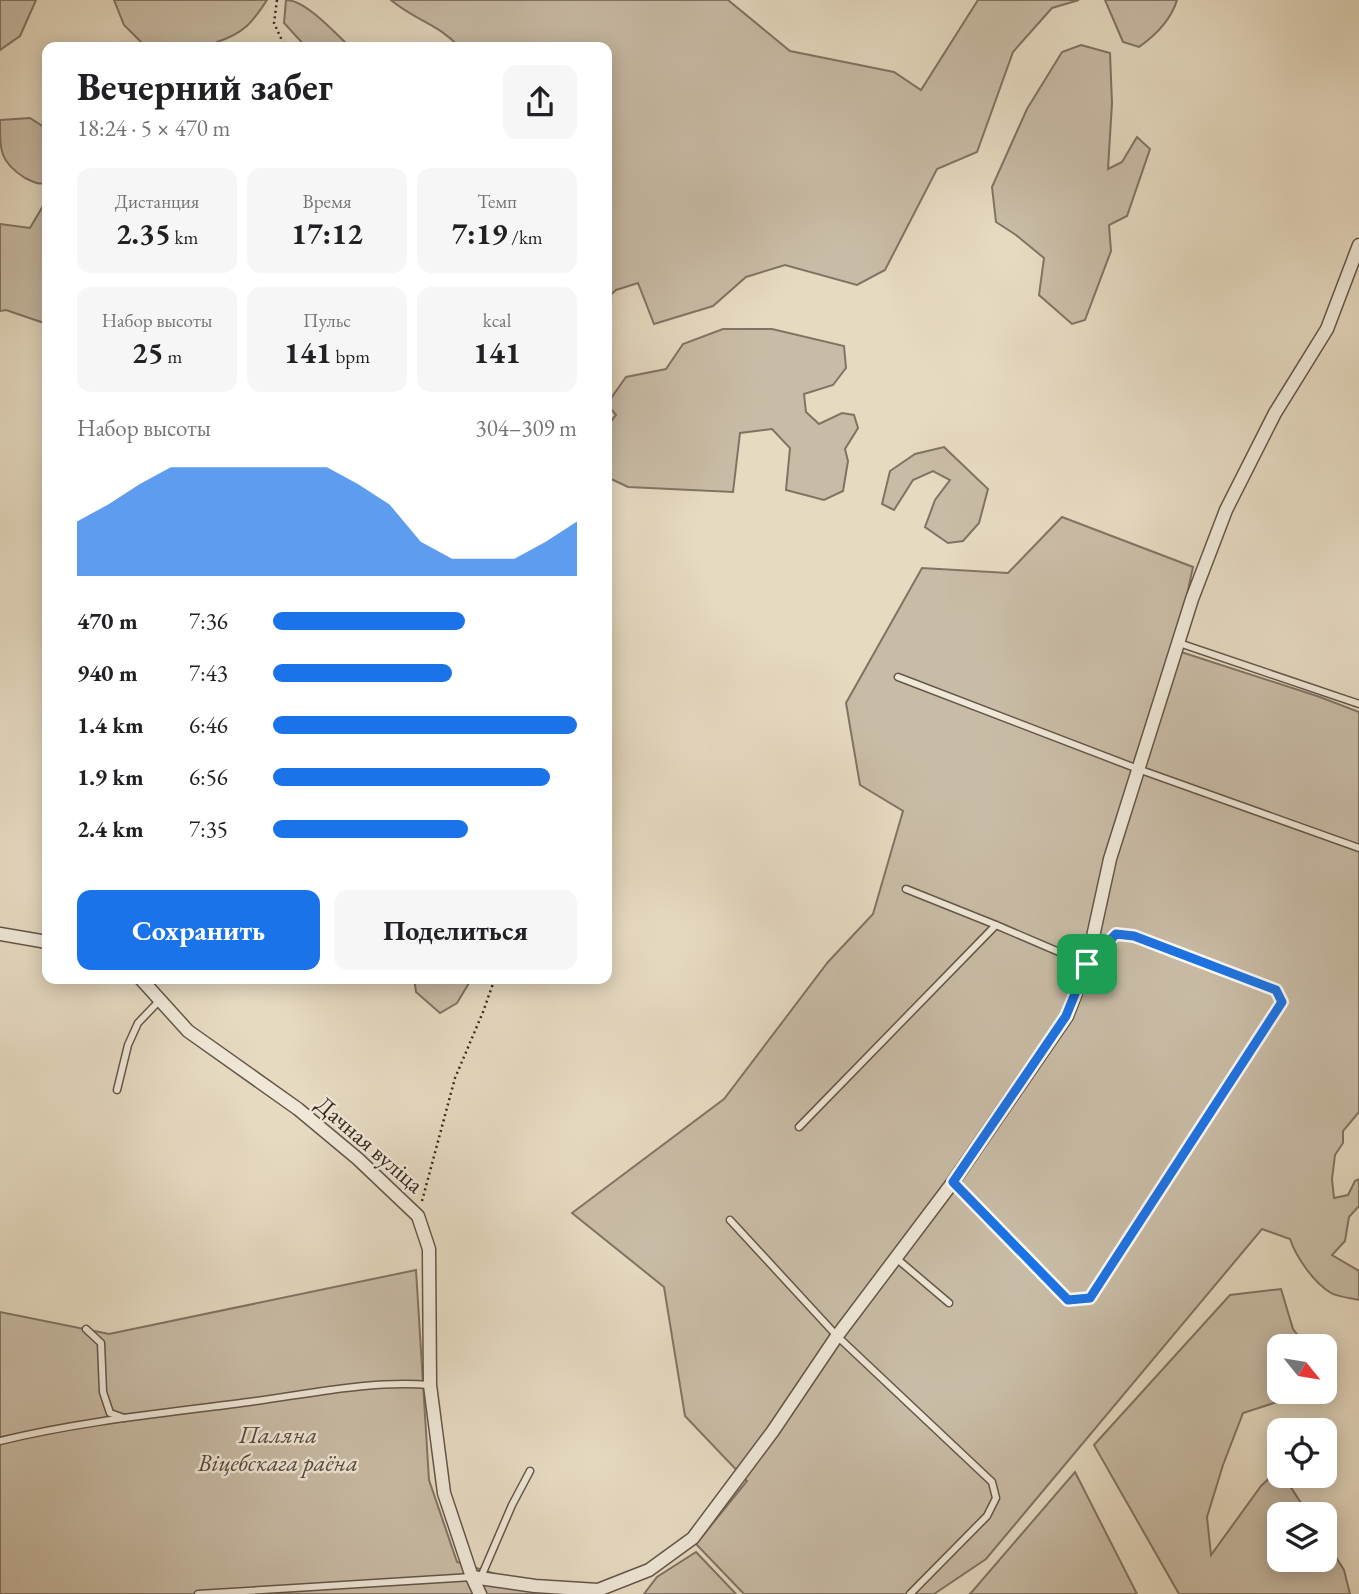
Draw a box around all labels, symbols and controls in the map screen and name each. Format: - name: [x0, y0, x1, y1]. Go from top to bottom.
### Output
- text: Вечерний забег: [77, 62, 333, 111]
- button: share: [503, 65, 577, 139]
- text: 18:24 · 5 × 470 m: [77, 113, 230, 143]
- text: Дистанция: [115, 189, 199, 214]
- text: Время: [303, 189, 351, 214]
- text: Темп: [477, 189, 517, 214]
- text: 2.35: [116, 214, 171, 253]
- text: 17:12: [291, 214, 363, 253]
- text: 7:19: [451, 214, 508, 253]
- text: km: [171, 225, 198, 250]
- text: /km: [508, 225, 543, 250]
- text: Набор высоты: [102, 308, 212, 333]
- text: Пульс: [303, 308, 351, 333]
- text: kcal: [483, 308, 511, 333]
- text: 25: [132, 333, 164, 372]
- text: 141: [284, 333, 332, 372]
- text: 141: [473, 333, 521, 372]
- text: m: [164, 344, 182, 369]
- text: bpm: [332, 344, 370, 369]
- text: Набор высоты: [77, 413, 211, 443]
- text: 304–309 m: [476, 413, 577, 443]
- text: 470 m: [77, 606, 138, 636]
- text: 7:36: [189, 606, 228, 636]
- text: 940 m: [77, 658, 138, 688]
- text: 7:43: [189, 658, 228, 688]
- text: 1.4 km: [77, 710, 144, 740]
- text: 6:46: [189, 710, 228, 740]
- text: 1.9 km: [77, 762, 144, 792]
- text: 6:56: [189, 762, 228, 792]
- text: 2.4 km: [77, 814, 144, 844]
- text: 7:35: [189, 814, 228, 844]
- button: Сохранить: [77, 890, 320, 970]
- button: Поделиться: [334, 890, 577, 970]
- pin: [1057, 934, 1117, 994]
- icon: arrive: [1068, 945, 1106, 983]
- street label: Дачная вуліца: [309, 1089, 431, 1200]
- north arrow: [1267, 1334, 1337, 1404]
- map controls: [1267, 1334, 1337, 1572]
- button: locate: [1267, 1418, 1337, 1488]
- park label: Паляна Віцебскага раёна: [197, 1419, 358, 1478]
- button: layers: [1267, 1502, 1337, 1572]

